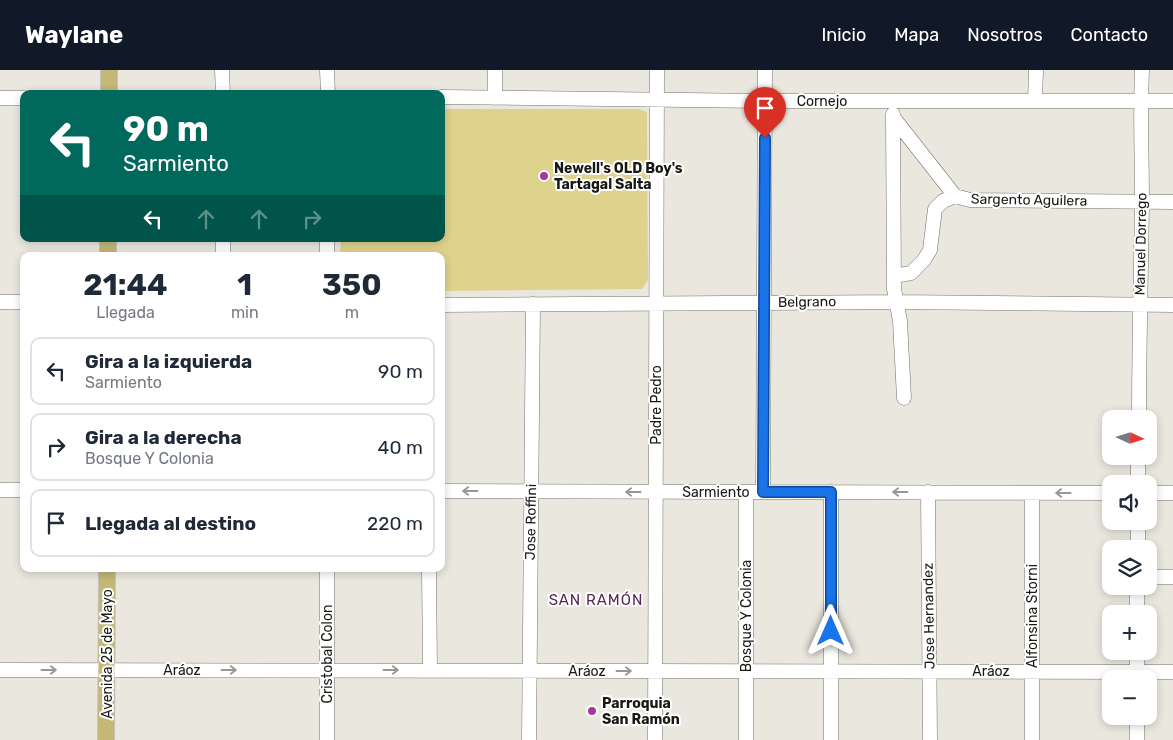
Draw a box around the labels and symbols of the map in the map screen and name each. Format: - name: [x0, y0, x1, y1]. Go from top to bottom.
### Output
- pin: [744, 87, 786, 138]
- street label: Cornejo: [797, 93, 847, 110]
- place label: Newell's OLD Boy's Tartagal Salta: [554, 160, 683, 193]
- marker: Newell's OLD Boy's Tartagal Salta: [538, 170, 550, 182]
- street label: Sargento Aguilera: [971, 190, 1087, 210]
- street label: Manuel Dorrego: [1132, 192, 1150, 296]
- street label: Belgrano: [778, 293, 836, 311]
- street label: Padre Pedro: [648, 365, 665, 445]
- north arrow: [1102, 410, 1158, 465]
- street label: Jose Roffini: [522, 484, 540, 560]
- street label: Sarmiento: [682, 484, 750, 501]
- one-way arrow: [462, 486, 478, 496]
- one-way arrow: [625, 487, 641, 497]
- one-way arrow: [892, 487, 908, 497]
- one-way arrow: [1055, 488, 1071, 498]
- street label: Bosque Y Colonia: [738, 560, 755, 672]
- street label: Jose Hernandez: [920, 563, 938, 669]
- street label: Alfonsina Storni: [1024, 564, 1041, 668]
- street label: Avenida 25 de Mayo: [99, 589, 116, 719]
- district label: SAN RAMÓN: [549, 591, 643, 609]
- position arrow: [804, 604, 856, 656]
- street label: Cristobal Colon: [319, 605, 336, 703]
- street label: Aráoz: [163, 662, 201, 679]
- street label: Aráoz: [568, 663, 606, 680]
- street label: Aráoz: [972, 663, 1010, 680]
- one-way arrow: [40, 665, 56, 675]
- one-way arrow: [220, 665, 236, 675]
- one-way arrow: [382, 665, 399, 675]
- one-way arrow: [615, 666, 631, 676]
- place label: Parroquia San Ramón: [602, 695, 680, 728]
- marker: Parroquia San Ramón: [586, 705, 598, 717]

